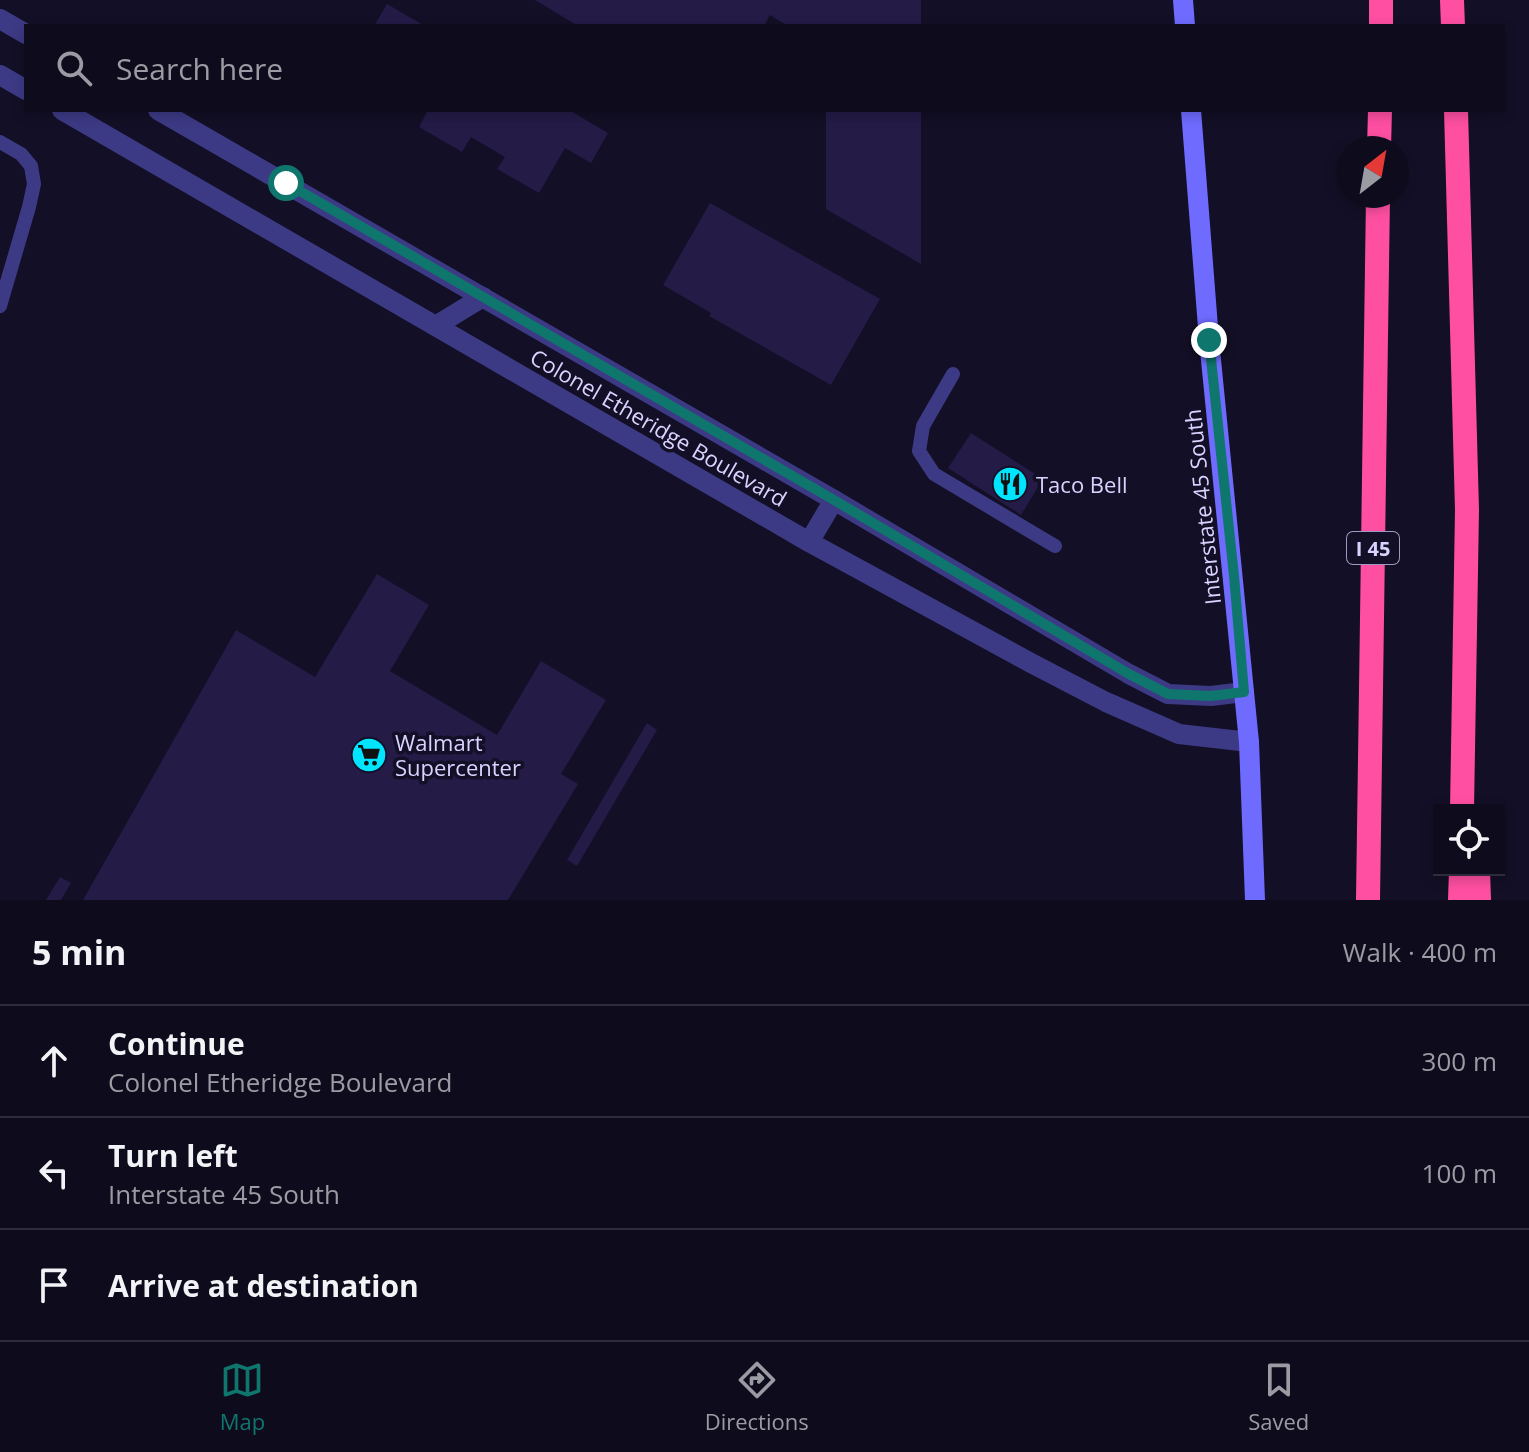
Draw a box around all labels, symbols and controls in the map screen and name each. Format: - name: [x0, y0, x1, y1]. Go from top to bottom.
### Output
- search box: [24, 24, 1505, 112]
- icon: search: [52, 46, 96, 90]
- text: Search here: [116, 48, 283, 89]
- north arrow: [1337, 136, 1409, 208]
- route start: [268, 165, 304, 201]
- route end: [1191, 322, 1227, 358]
- street label: Colonel Etheridge Boulevard: [525, 341, 793, 513]
- street label: Interstate 45 South: [1177, 408, 1227, 606]
- restaurant icon: Taco Bell: [991, 465, 1029, 503]
- place label: Taco Bell: [1036, 469, 1128, 499]
- road number: I 45: [1347, 532, 1399, 564]
- place label: Walmart Supercenter: [395, 727, 521, 782]
- supermarket icon: Walmart Supercenter: [350, 736, 388, 774]
- map controls: [1433, 804, 1505, 876]
- button: locate: [1433, 804, 1505, 876]
- text: 5 min: [32, 929, 126, 975]
- text: Walk · 400 m: [1343, 934, 1497, 970]
- text: Continue: [108, 1023, 245, 1064]
- icon: ahead: [32, 1039, 76, 1083]
- text: 300 m: [1422, 1043, 1497, 1079]
- text: Colonel Etheridge Boulevard: [108, 1064, 452, 1100]
- text: Turn left: [108, 1135, 238, 1176]
- icon: left: [32, 1151, 76, 1195]
- text: 100 m: [1422, 1155, 1497, 1191]
- text: Interstate 45 South: [108, 1176, 340, 1212]
- icon: arrive: [32, 1263, 76, 1307]
- text: Arrive at destination: [108, 1265, 419, 1306]
- tab: Map: [220, 1358, 265, 1436]
- tab: Directions: [705, 1358, 809, 1436]
- tab: Saved: [1248, 1358, 1309, 1436]

